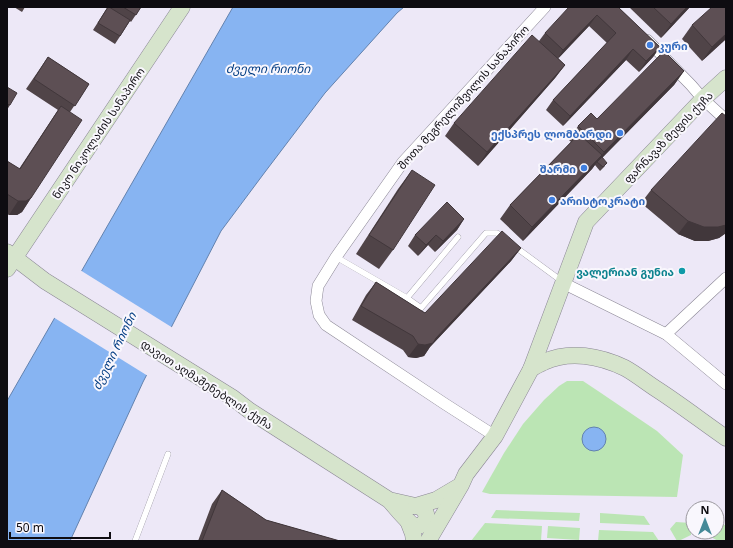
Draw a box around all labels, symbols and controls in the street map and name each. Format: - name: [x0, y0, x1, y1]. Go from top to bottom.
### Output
- street label: შოთა მეგრელიშვილის სანაპირო: [394, 22, 532, 172]
- place label: კური: [658, 38, 688, 53]
- marker: კური: [645, 40, 655, 50]
- water label: ძველი რიონი: [226, 60, 311, 77]
- street label: ნიკო ნიკოლაძის სანაპირო: [48, 64, 148, 202]
- street label: ფარნავაზ მეფის ქუჩა: [620, 88, 716, 186]
- place label: ექსპრეს ლომბარდი: [491, 126, 612, 141]
- marker: ექსპრეს ლომბარდი: [615, 128, 625, 138]
- place label: შარმი: [540, 161, 576, 176]
- marker: შარმი: [579, 163, 589, 173]
- place label: არისტოკრატი: [560, 193, 646, 208]
- marker: არისტოკრატი: [547, 195, 557, 205]
- place label: ვალერიან გუნია: [576, 264, 674, 279]
- marker: ვალერიან გუნია: [677, 266, 687, 276]
- water label: ძველი რიონი: [88, 308, 141, 393]
- street label: დავით აღმაშენებლის ქუჩა: [138, 336, 276, 432]
- north arrow: [685, 500, 725, 540]
- text: N: [701, 502, 709, 517]
- scale bar: [10, 514, 110, 540]
- text: 50 m: [16, 519, 44, 536]

